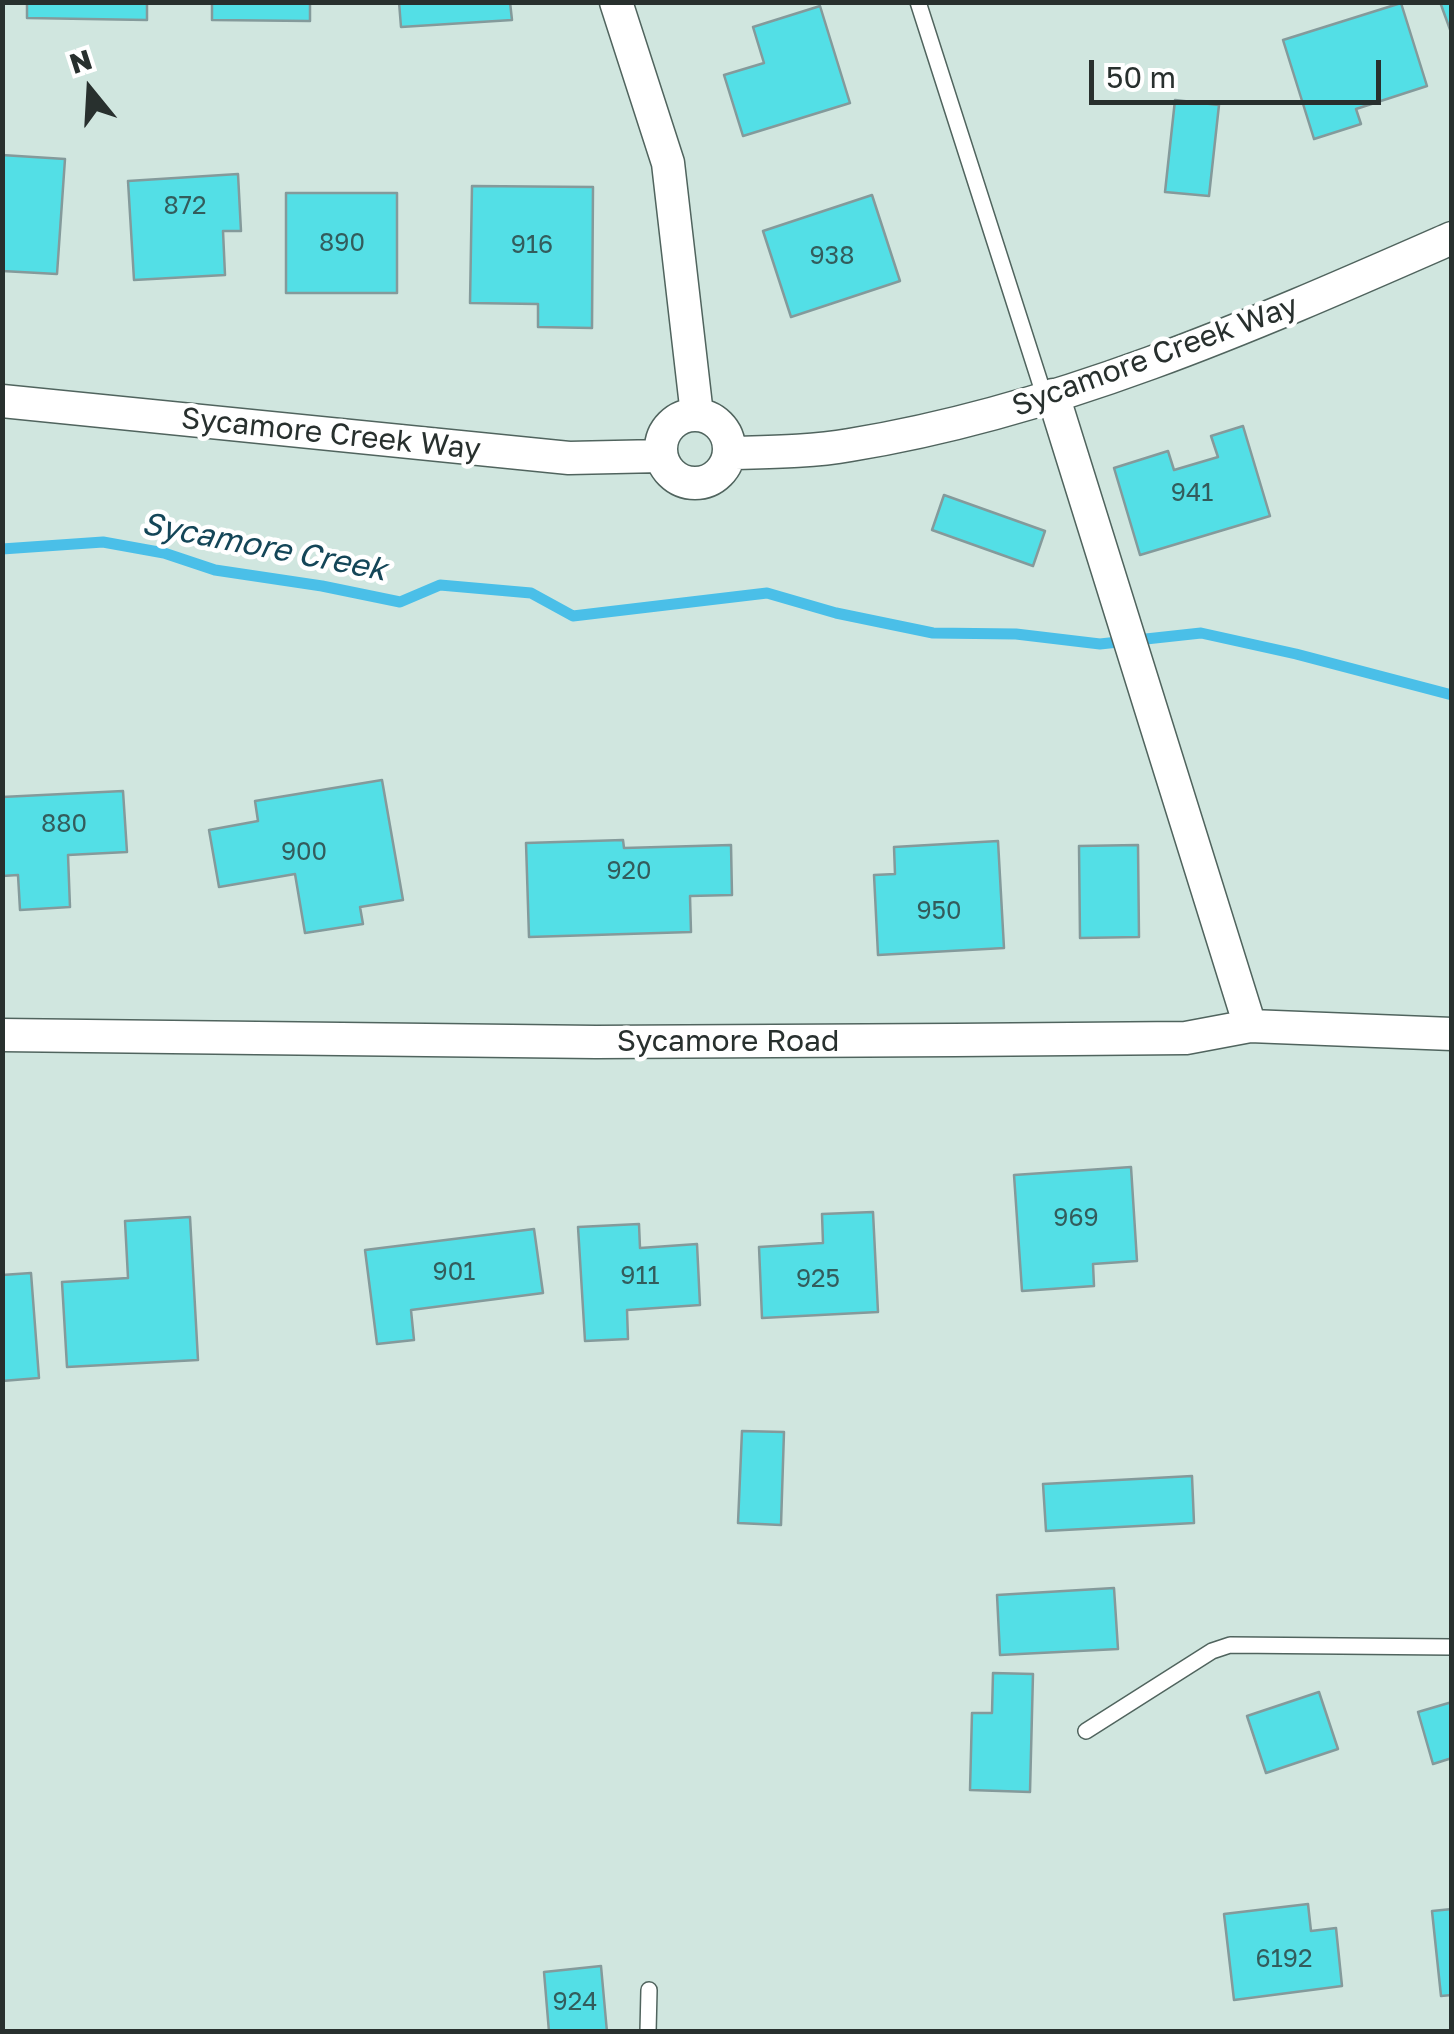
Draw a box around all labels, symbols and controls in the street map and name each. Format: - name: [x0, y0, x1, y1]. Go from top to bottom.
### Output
- north arrow: [40, 40, 140, 140]
- scale bar: [1094, 40, 1386, 102]
- text: N: [65, 42, 96, 80]
- text: 50 m: [1106, 59, 1176, 95]
- house number: 872: [164, 191, 206, 221]
- house number: 890: [319, 228, 365, 258]
- house number: 916: [511, 230, 553, 260]
- house number: 938: [810, 241, 854, 271]
- street label: Sycamore Creek Way: [1007, 288, 1303, 424]
- street label: Sycamore Creek Way: [179, 400, 483, 468]
- house number: 941: [1171, 478, 1213, 508]
- water label: Sycamore Creek: [138, 504, 390, 590]
- house number: 880: [41, 809, 87, 839]
- house number: 900: [281, 837, 327, 867]
- house number: 920: [606, 856, 652, 886]
- house number: 950: [916, 896, 962, 926]
- street label: Sycamore Road: [617, 1023, 839, 1059]
- house number: 969: [1053, 1203, 1099, 1233]
- house number: 901: [433, 1257, 475, 1287]
- house number: 911: [620, 1261, 660, 1291]
- house number: 925: [796, 1264, 840, 1294]
- house number: 6192: [1256, 1944, 1312, 1974]
- house number: 924: [553, 1987, 597, 2017]

